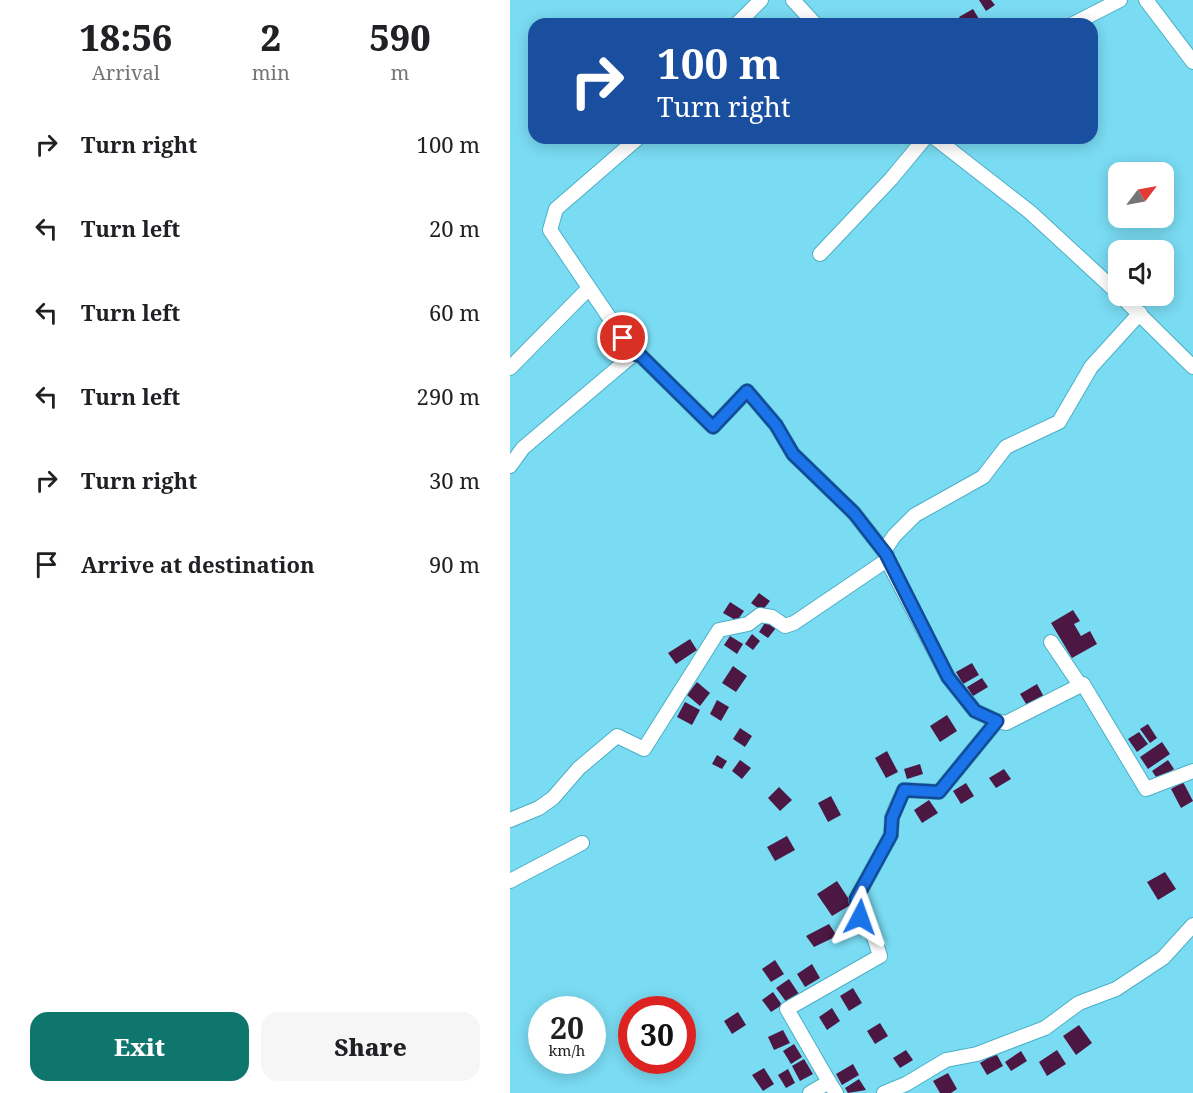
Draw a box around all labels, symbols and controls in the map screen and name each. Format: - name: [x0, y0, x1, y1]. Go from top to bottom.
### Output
- text: 18:56: [79, 13, 172, 62]
- text: 2: [261, 13, 281, 62]
- text: 590: [369, 13, 431, 62]
- text: 100 m: [657, 34, 781, 91]
- icon: right: [558, 42, 636, 120]
- text: Arrival: [92, 59, 160, 86]
- text: min: [252, 59, 290, 86]
- text: m: [391, 59, 409, 86]
- text: Turn right: [657, 88, 790, 125]
- icon: right: [30, 128, 63, 161]
- text: Turn right: [81, 129, 197, 159]
- text: 100 m: [417, 129, 480, 159]
- north arrow: [1108, 162, 1174, 228]
- map controls: [1108, 162, 1174, 306]
- icon: left: [30, 212, 63, 245]
- text: Turn left: [81, 213, 180, 243]
- text: 20 m: [429, 213, 480, 243]
- button: sound: [1108, 240, 1174, 306]
- icon: left: [30, 296, 63, 329]
- text: Turn left: [81, 297, 180, 327]
- text: 60 m: [429, 297, 480, 327]
- pin: [597, 312, 648, 363]
- icon: arrive: [606, 321, 639, 354]
- icon: left: [30, 380, 63, 413]
- text: Turn left: [81, 381, 180, 411]
- text: 290 m: [417, 381, 480, 411]
- icon: right: [30, 464, 63, 497]
- text: Turn right: [81, 465, 197, 495]
- text: 30 m: [429, 465, 480, 495]
- icon: arrive: [30, 548, 63, 581]
- text: Arrive at destination: [81, 549, 315, 579]
- text: 90 m: [429, 549, 480, 579]
- position arrow: [828, 885, 892, 949]
- speed limit sign: 30: [618, 996, 696, 1074]
- text: 20: [550, 1007, 584, 1048]
- button: Exit: [30, 1012, 249, 1081]
- button: Share: [261, 1012, 480, 1081]
- text: km/h: [549, 1040, 585, 1060]

